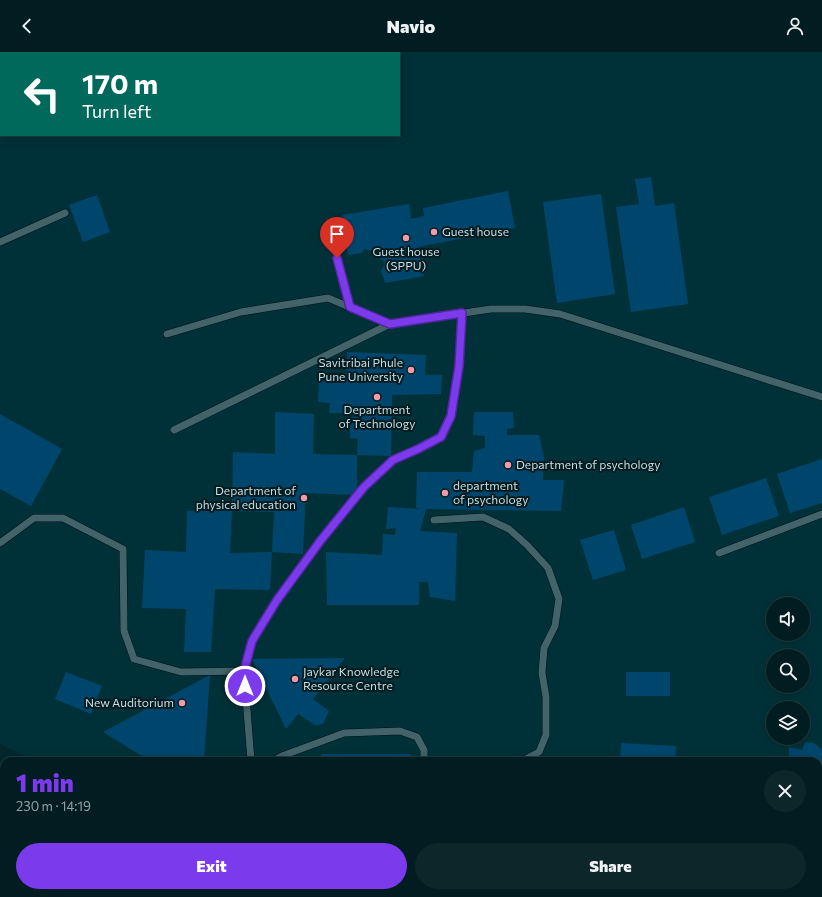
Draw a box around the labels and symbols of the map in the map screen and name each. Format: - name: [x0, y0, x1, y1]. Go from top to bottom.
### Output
- pin: [320, 217, 354, 258]
- place label: Guest house: [442, 224, 509, 238]
- marker: Guest house: [429, 227, 439, 237]
- marker: Guest house (SPPU): [401, 233, 411, 243]
- place label: Guest house (SPPU): [372, 244, 440, 272]
- place label: Savitribai Phule Pune University: [318, 355, 403, 383]
- marker: Savitribai Phule Pune University: [406, 365, 416, 375]
- marker: Department of Technology: [372, 392, 382, 402]
- place label: Department of Technology: [338, 402, 416, 430]
- place label: Department of psychology: [516, 457, 661, 471]
- marker: Department of psychology: [503, 460, 513, 470]
- place label: department of psychology: [453, 478, 528, 506]
- place label: Department of physical education: [196, 483, 296, 511]
- marker: department of psychology: [440, 488, 450, 498]
- marker: Department of physical education: [299, 493, 309, 503]
- place label: Jaykar Knowledge Resource Centre: [303, 664, 399, 692]
- position arrow: [224, 665, 266, 707]
- marker: Jaykar Knowledge Resource Centre: [290, 674, 300, 684]
- place label: New Auditorium: [85, 695, 174, 709]
- marker: New Auditorium: [177, 698, 187, 708]

